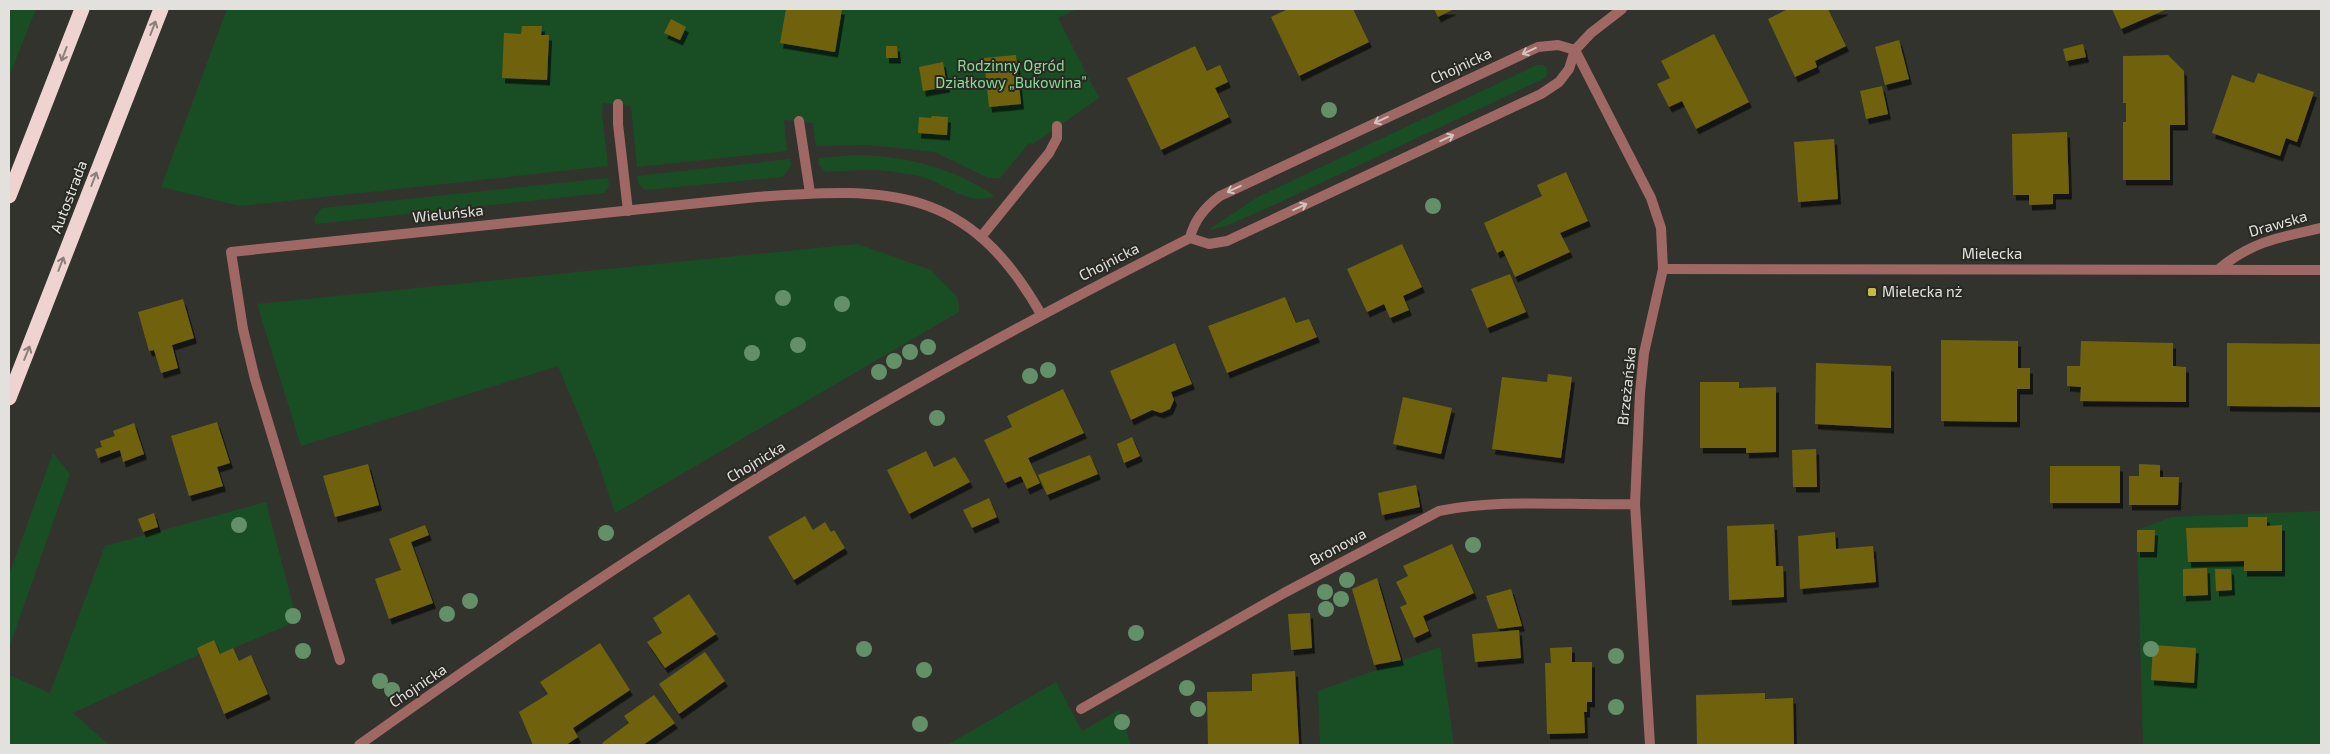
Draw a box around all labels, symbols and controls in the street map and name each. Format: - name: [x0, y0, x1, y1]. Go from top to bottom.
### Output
- one-way arrow: [149, 21, 159, 36]
- street label: Chojnicka: [1427, 43, 1494, 88]
- one-way arrow: [59, 46, 68, 61]
- one-way arrow: [1521, 46, 1536, 56]
- park label: Rodzinny Ogród Działkowy „Bukowina”: [935, 56, 1087, 91]
- one-way arrow: [1374, 116, 1389, 126]
- one-way arrow: [1439, 133, 1454, 143]
- street label: Autostrada: [46, 158, 90, 236]
- one-way arrow: [90, 172, 100, 187]
- one-way arrow: [1227, 185, 1242, 195]
- street label: Wieluńska: [412, 200, 484, 226]
- one-way arrow: [1292, 202, 1307, 211]
- street label: Drawska: [2246, 206, 2309, 240]
- street label: Chojnicka: [1075, 238, 1142, 285]
- street label: Mielecka: [1962, 244, 2022, 262]
- one-way arrow: [57, 257, 66, 272]
- place label: Mielecka nż: [1882, 282, 1962, 300]
- marker: Mielecka nż: [1866, 286, 1878, 298]
- one-way arrow: [22, 346, 32, 361]
- street label: Brzeżańska: [1613, 346, 1639, 426]
- street label: Chojnicka: [723, 437, 789, 487]
- street label: Bronowa: [1306, 524, 1369, 568]
- street label: Chojnicka: [385, 659, 450, 712]

